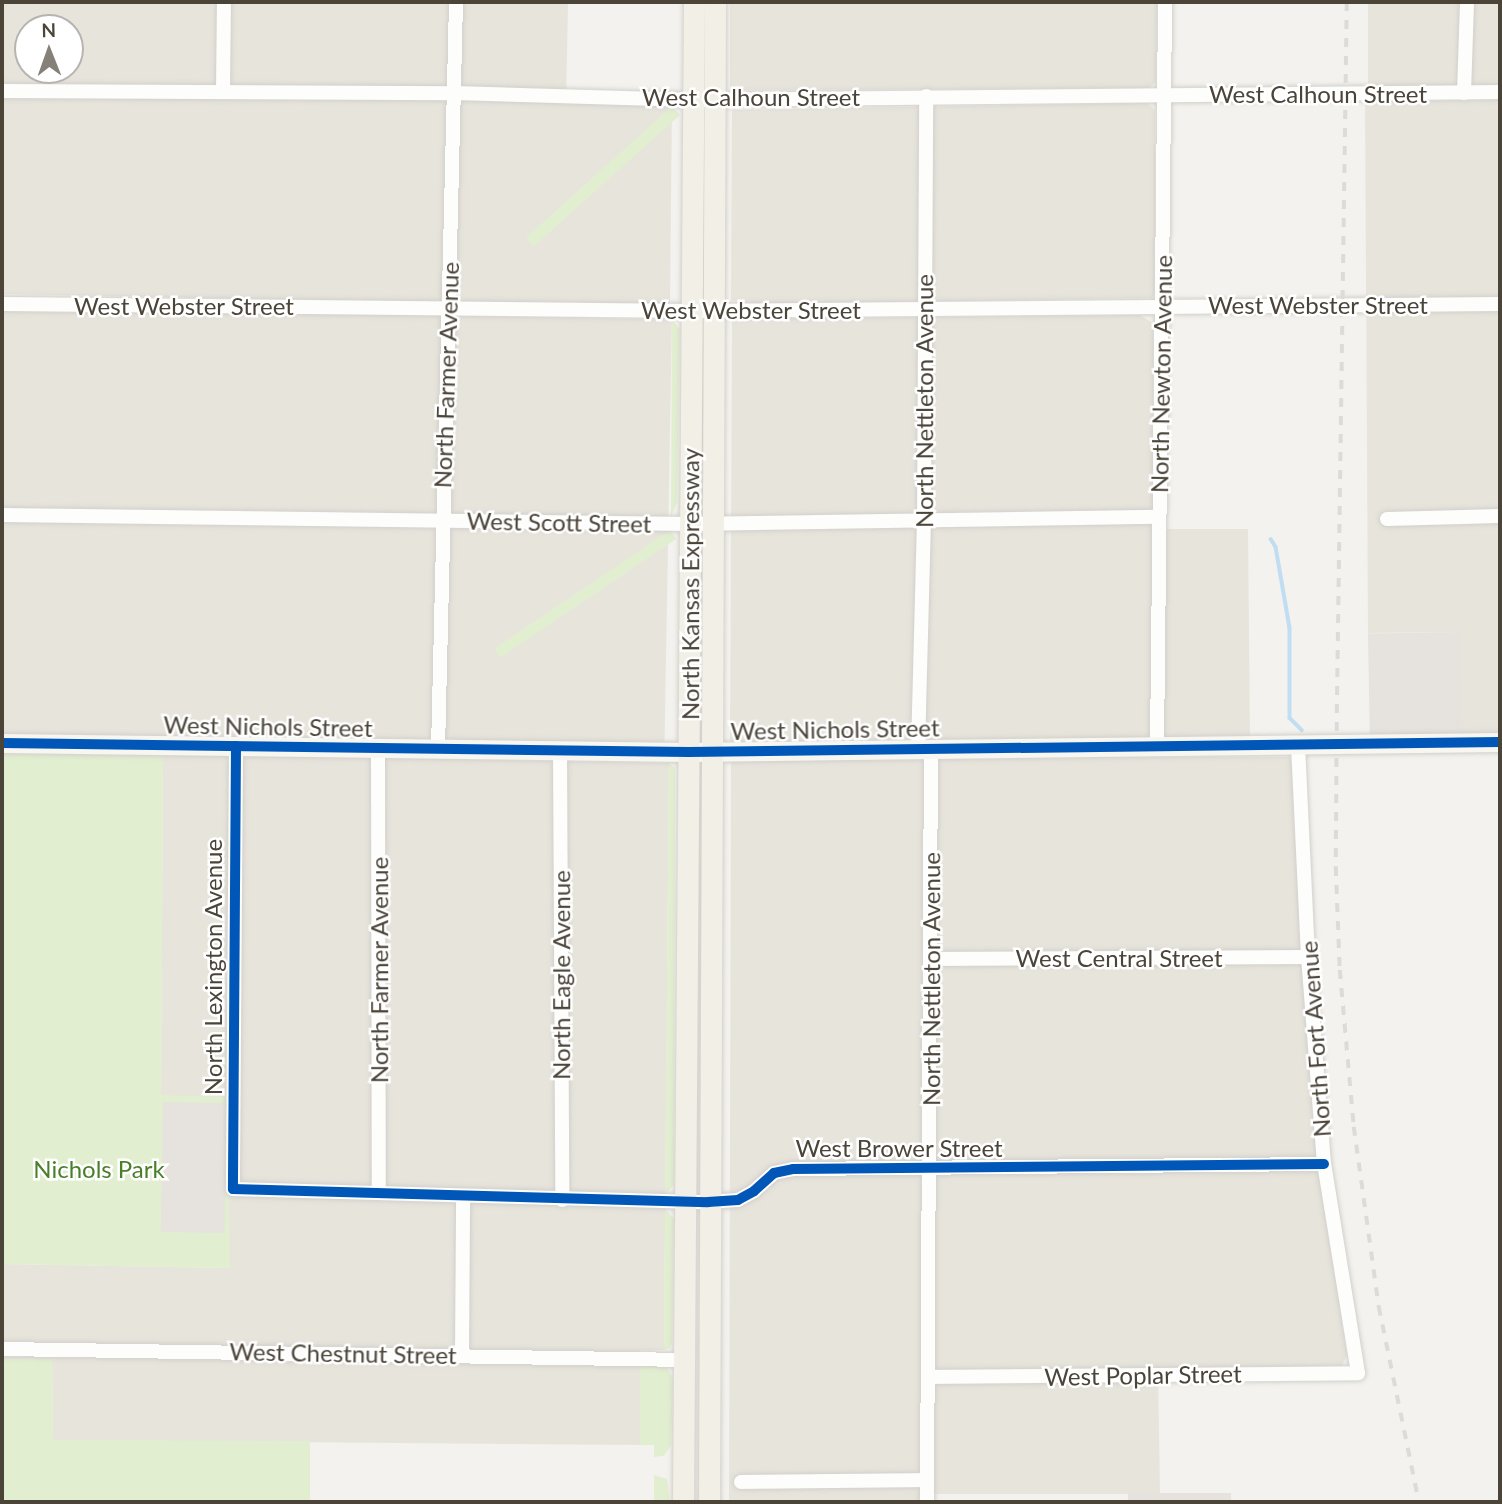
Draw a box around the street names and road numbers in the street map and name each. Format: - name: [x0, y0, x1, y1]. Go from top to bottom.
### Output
- street label: West Calhoun Street: [1209, 80, 1427, 108]
- street label: West Calhoun Street: [642, 83, 860, 111]
- street label: North Newton Avenue: [1145, 254, 1177, 494]
- street label: North Farmer Avenue: [428, 261, 464, 489]
- street label: North Nettleton Avenue: [910, 274, 938, 528]
- street label: West Webster Street: [1208, 291, 1428, 319]
- street label: West Webster Street: [74, 292, 294, 320]
- street label: West Webster Street: [641, 296, 861, 324]
- street label: North Kansas Expressway: [676, 448, 704, 720]
- street label: West Scott Street: [466, 506, 652, 538]
- street label: West Nichols Street: [163, 710, 373, 742]
- street label: West Nichols Street: [730, 713, 940, 745]
- street label: North Lexington Avenue: [199, 838, 227, 1096]
- street label: North Nettleton Avenue: [917, 852, 945, 1106]
- street label: North Farmer Avenue: [365, 856, 393, 1084]
- street label: North Eagle Avenue: [547, 870, 575, 1080]
- street label: North Fort Avenue: [1294, 939, 1336, 1139]
- street label: West Central Street: [1015, 944, 1223, 972]
- street label: West Brower Street: [795, 1134, 1003, 1162]
- street label: West Chestnut Street: [229, 1337, 457, 1369]
- street label: West Poplar Street: [1044, 1359, 1242, 1391]

